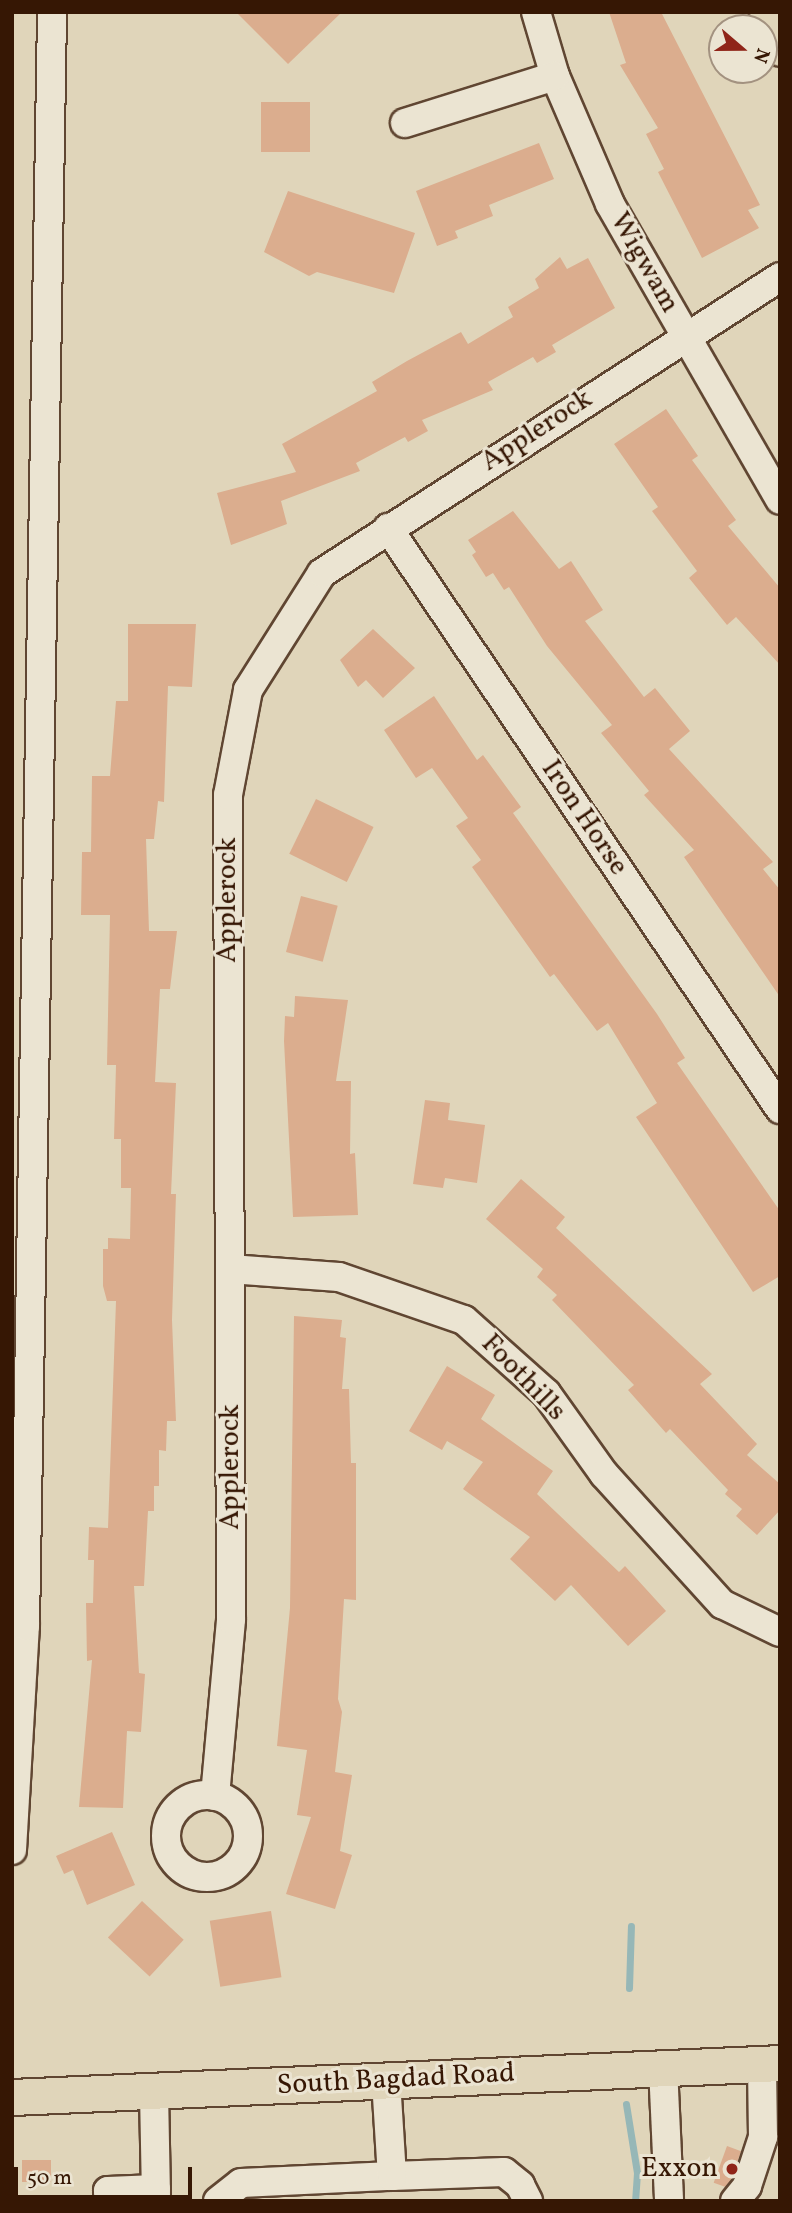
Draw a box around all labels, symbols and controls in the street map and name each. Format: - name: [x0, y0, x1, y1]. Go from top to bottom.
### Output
- north arrow: [708, 14, 778, 84]
- text: N: [746, 45, 775, 66]
- street label: Wigwam: [602, 207, 686, 319]
- street label: Applerock: [475, 383, 599, 479]
- street label: Iron Horse: [533, 754, 635, 882]
- street label: Applerock: [211, 837, 245, 963]
- street label: Foothills: [473, 1328, 573, 1428]
- street label: Applerock: [214, 1404, 248, 1530]
- street label: South Bagdad Road: [276, 2057, 516, 2103]
- place label: Exxon: [641, 2152, 718, 2186]
- scale bar: [18, 2154, 196, 2198]
- marker: Exxon: [724, 2161, 740, 2177]
- text: 50 m: [27, 2164, 72, 2193]

